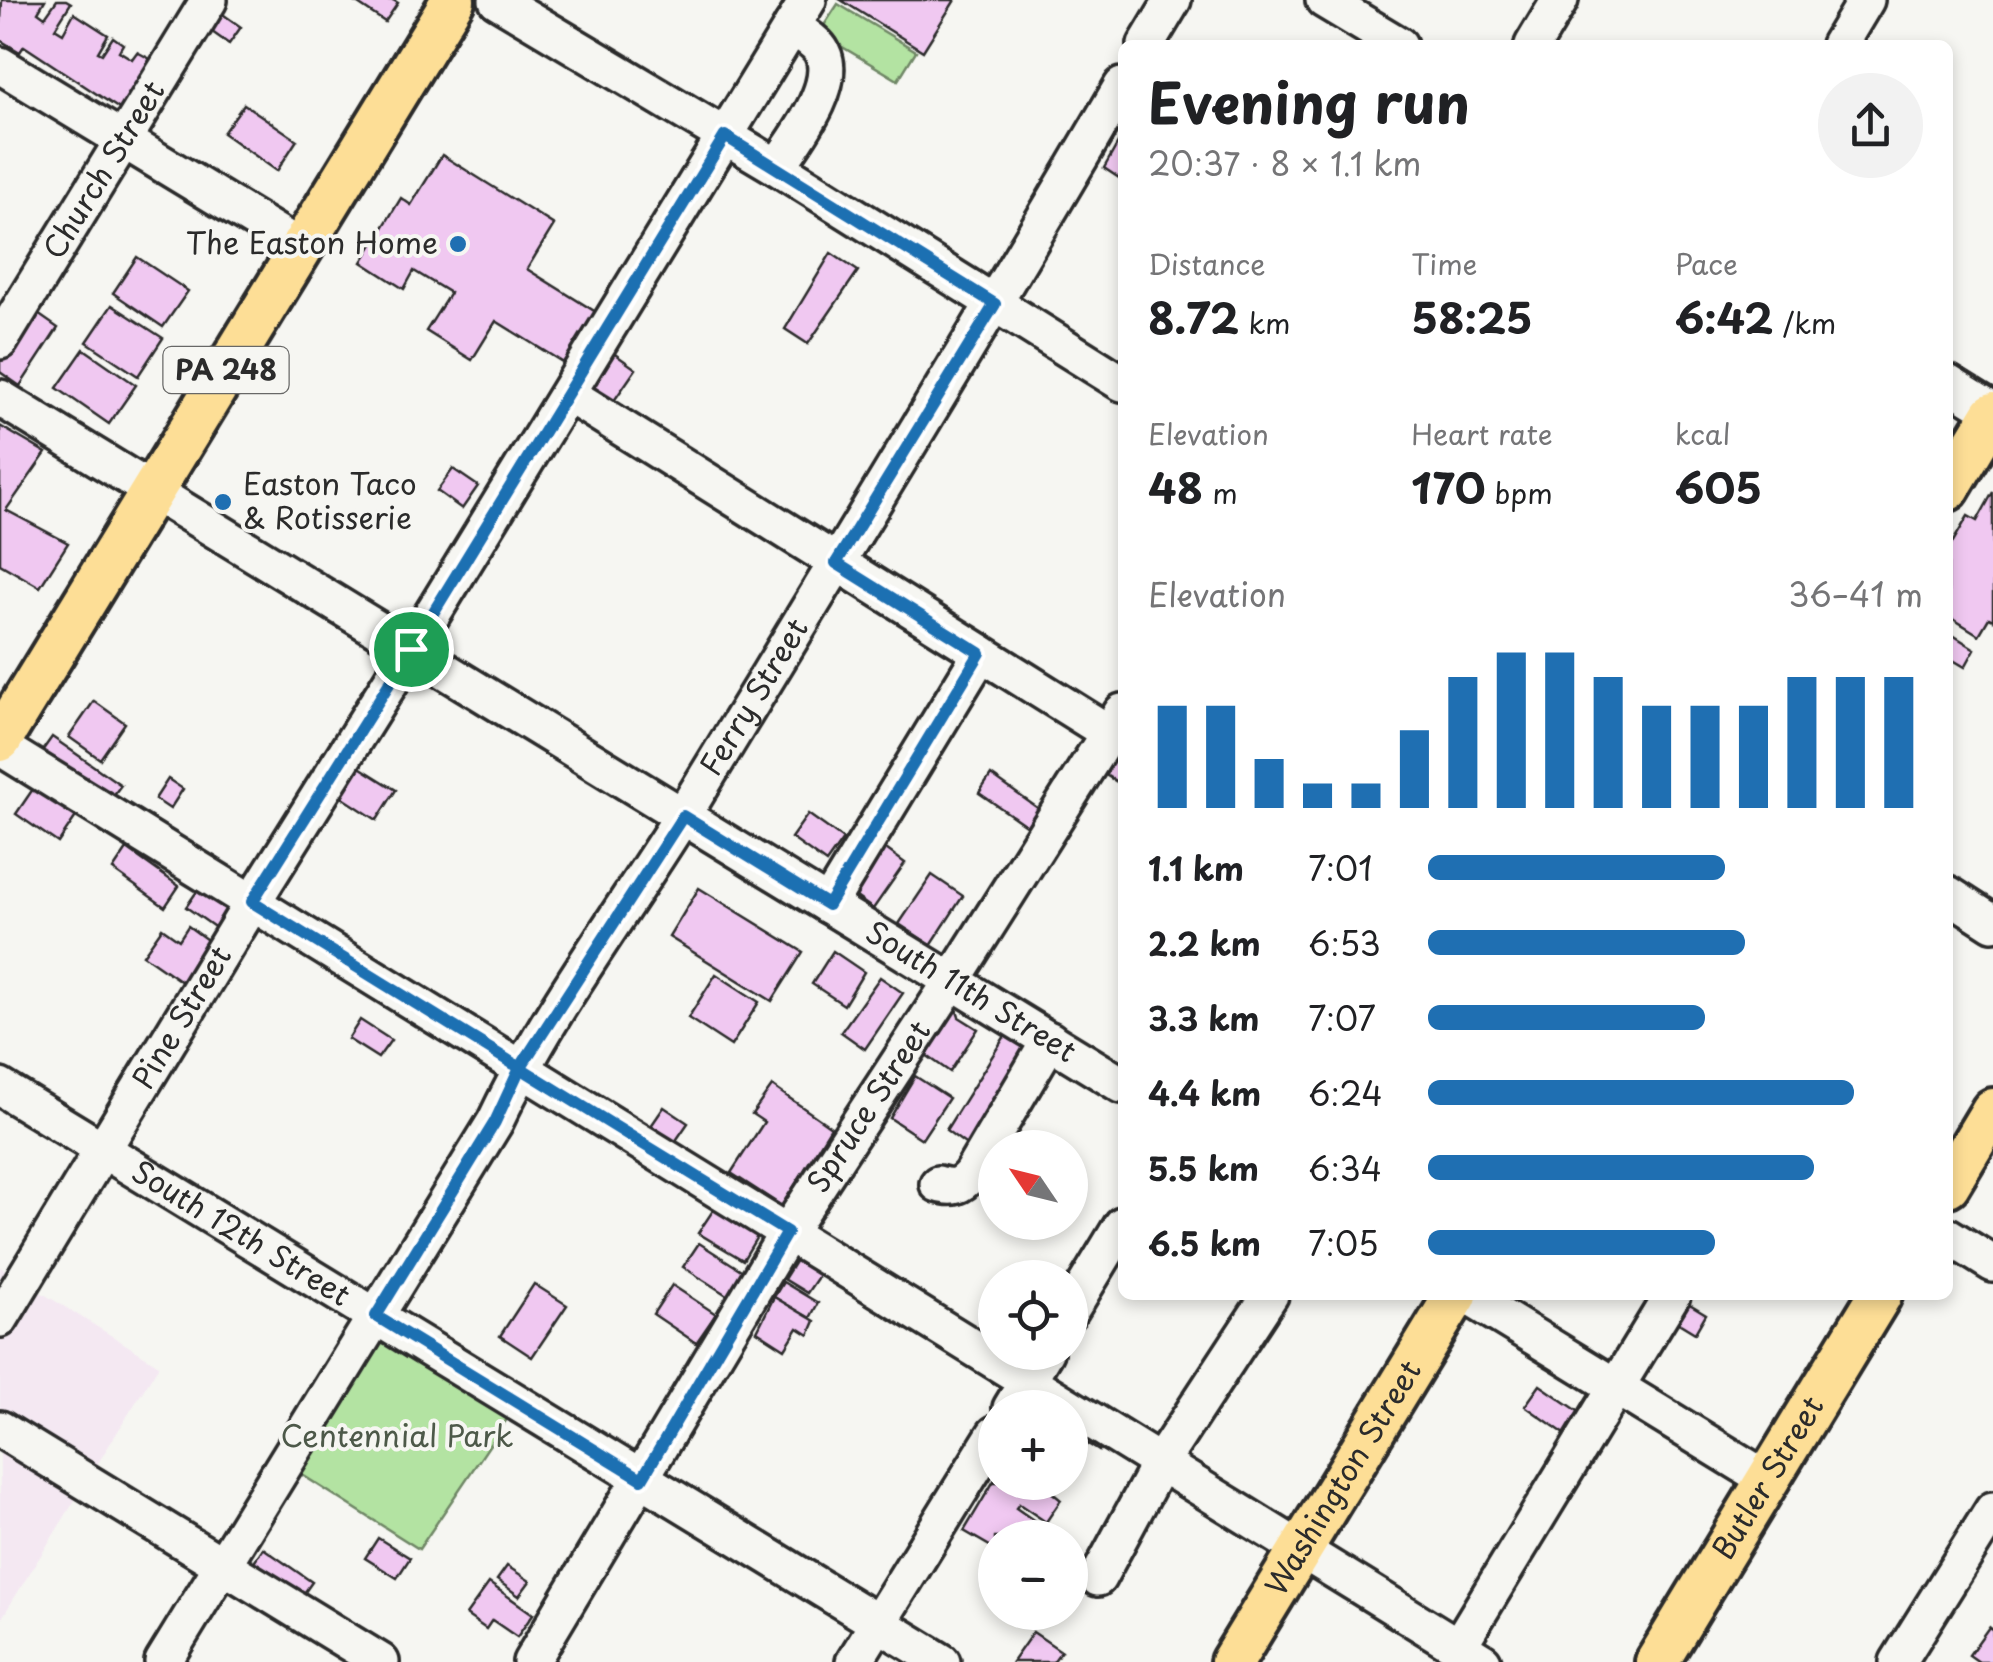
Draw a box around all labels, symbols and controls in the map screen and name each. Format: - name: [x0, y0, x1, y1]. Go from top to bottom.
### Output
- text: Evening run: [1148, 60, 1470, 143]
- street label: Church Street: [30, 71, 174, 267]
- button: share: [1818, 73, 1923, 178]
- text: 20:37 · 8 × 1.1 km: [1148, 139, 1421, 187]
- place label: The Easton Home: [186, 219, 438, 264]
- marker: The Easton Home: [447, 233, 469, 255]
- text: Distance: [1148, 242, 1266, 285]
- text: Time: [1411, 242, 1478, 285]
- text: Pace: [1675, 242, 1738, 285]
- text: 8.72: [1148, 285, 1239, 348]
- text: 58:25: [1411, 285, 1533, 348]
- text: 6:42: [1675, 285, 1774, 348]
- text: km: [1239, 301, 1291, 344]
- text: /km: [1774, 301, 1836, 344]
- road number: PA 248: [164, 347, 288, 393]
- text: Elevation: [1148, 412, 1269, 455]
- text: Heart rate: [1411, 412, 1553, 455]
- text: kcal: [1675, 412, 1731, 455]
- text: 48: [1148, 455, 1203, 518]
- text: 170: [1411, 455, 1486, 518]
- text: 605: [1675, 455, 1762, 518]
- place label: Easton Taco & Rotisserie: [243, 460, 417, 539]
- text: m: [1203, 471, 1238, 514]
- text: bpm: [1486, 471, 1553, 514]
- marker: Easton Taco & Rotisserie: [212, 491, 234, 513]
- text: Elevation: [1148, 570, 1286, 618]
- text: 36–41 m: [1788, 570, 1923, 618]
- pin: [369, 607, 454, 692]
- street label: Ferry Street: [687, 609, 818, 783]
- icon: arrive: [384, 622, 439, 677]
- text: 1.1 km: [1148, 844, 1244, 892]
- text: 7:01: [1308, 844, 1373, 892]
- street label: South 11th Street: [858, 908, 1086, 1072]
- text: 2.2 km: [1148, 919, 1261, 967]
- text: 6:53: [1308, 919, 1381, 967]
- street label: Pine Street: [120, 937, 241, 1097]
- text: 3.3 km: [1148, 994, 1259, 1042]
- text: 7:07: [1308, 994, 1376, 1042]
- street label: Spruce Street: [794, 1011, 940, 1201]
- text: 4.4 km: [1148, 1069, 1261, 1117]
- text: 6:24: [1308, 1069, 1383, 1117]
- north arrow: [978, 1130, 1088, 1240]
- map controls: [978, 1130, 1088, 1630]
- text: 5.5 km: [1148, 1144, 1259, 1192]
- text: 6:34: [1308, 1144, 1382, 1192]
- street label: South 12th Street: [124, 1148, 360, 1316]
- text: 6.5 km: [1148, 1219, 1261, 1267]
- text: 7:05: [1308, 1219, 1379, 1267]
- button: locate: [978, 1260, 1088, 1370]
- street label: Washington Street: [1253, 1351, 1431, 1603]
- street label: Butler Street: [1699, 1387, 1834, 1567]
- button: +: [978, 1390, 1088, 1500]
- park label: Centennial Park: [280, 1412, 514, 1457]
- button: −: [978, 1520, 1088, 1630]

